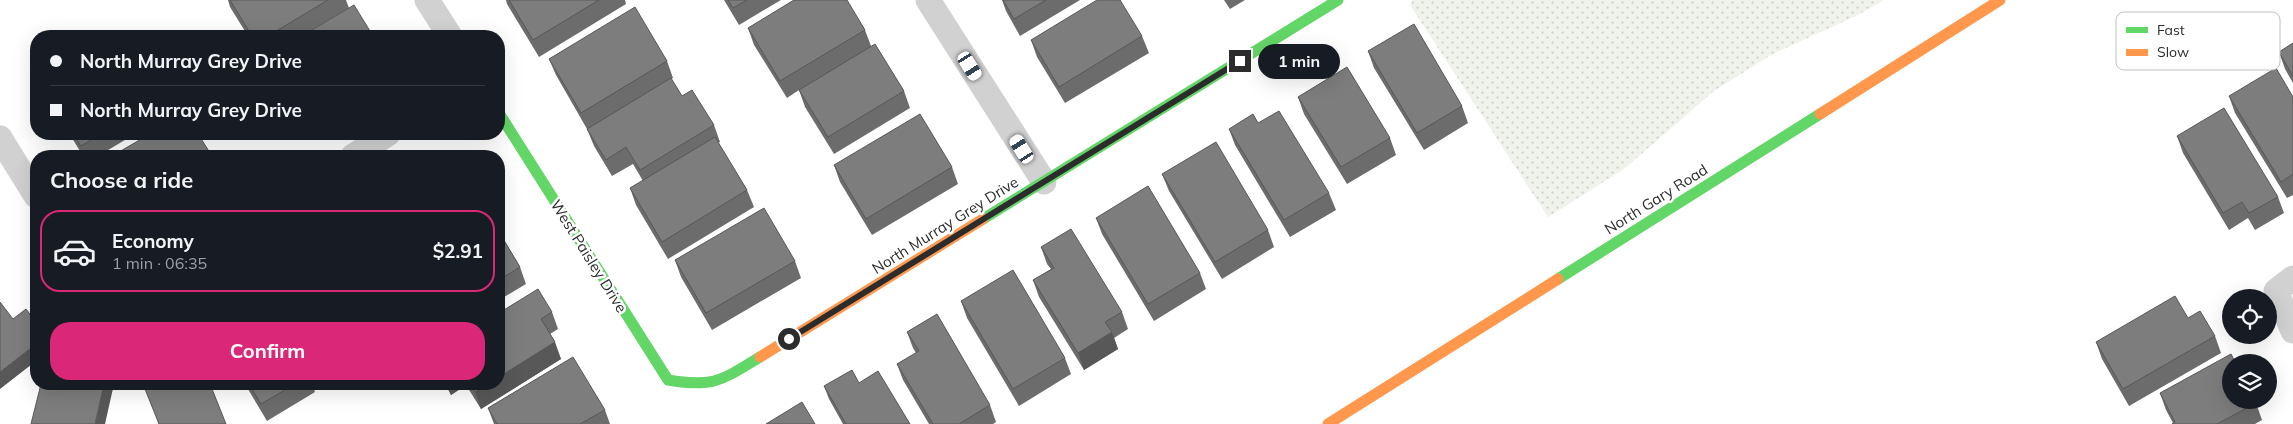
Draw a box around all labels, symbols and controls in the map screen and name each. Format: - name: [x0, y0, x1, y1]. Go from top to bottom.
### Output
- legend: [2116, 12, 2280, 70]
- text: Fast: [2157, 21, 2185, 39]
- text: Slow: [2157, 43, 2189, 61]
- callout: 1 min: [1258, 44, 1340, 78]
- text: North Murray Grey Drive: [80, 49, 302, 73]
- car: [955, 49, 984, 83]
- route end: [1229, 50, 1251, 72]
- text: 1 min: [1278, 51, 1320, 71]
- text: North Murray Grey Drive: [80, 98, 302, 122]
- car: [1007, 132, 1036, 166]
- street label: North Gary Road: [1601, 160, 1711, 238]
- text: Choose a ride: [50, 166, 193, 194]
- street label: North Murray Grey Drive: [868, 172, 1022, 278]
- street label: West Paisley Drive: [547, 196, 631, 316]
- icon: car: [52, 229, 97, 274]
- text: Economy: [112, 229, 194, 253]
- text: $2.91: [433, 239, 483, 263]
- text: 1 min · 06:35: [112, 253, 207, 273]
- map controls: [2222, 289, 2277, 409]
- button: locate: [2222, 289, 2277, 344]
- button: Confirm: [50, 322, 485, 380]
- route start: [778, 328, 800, 350]
- button: layers: [2222, 354, 2277, 409]

